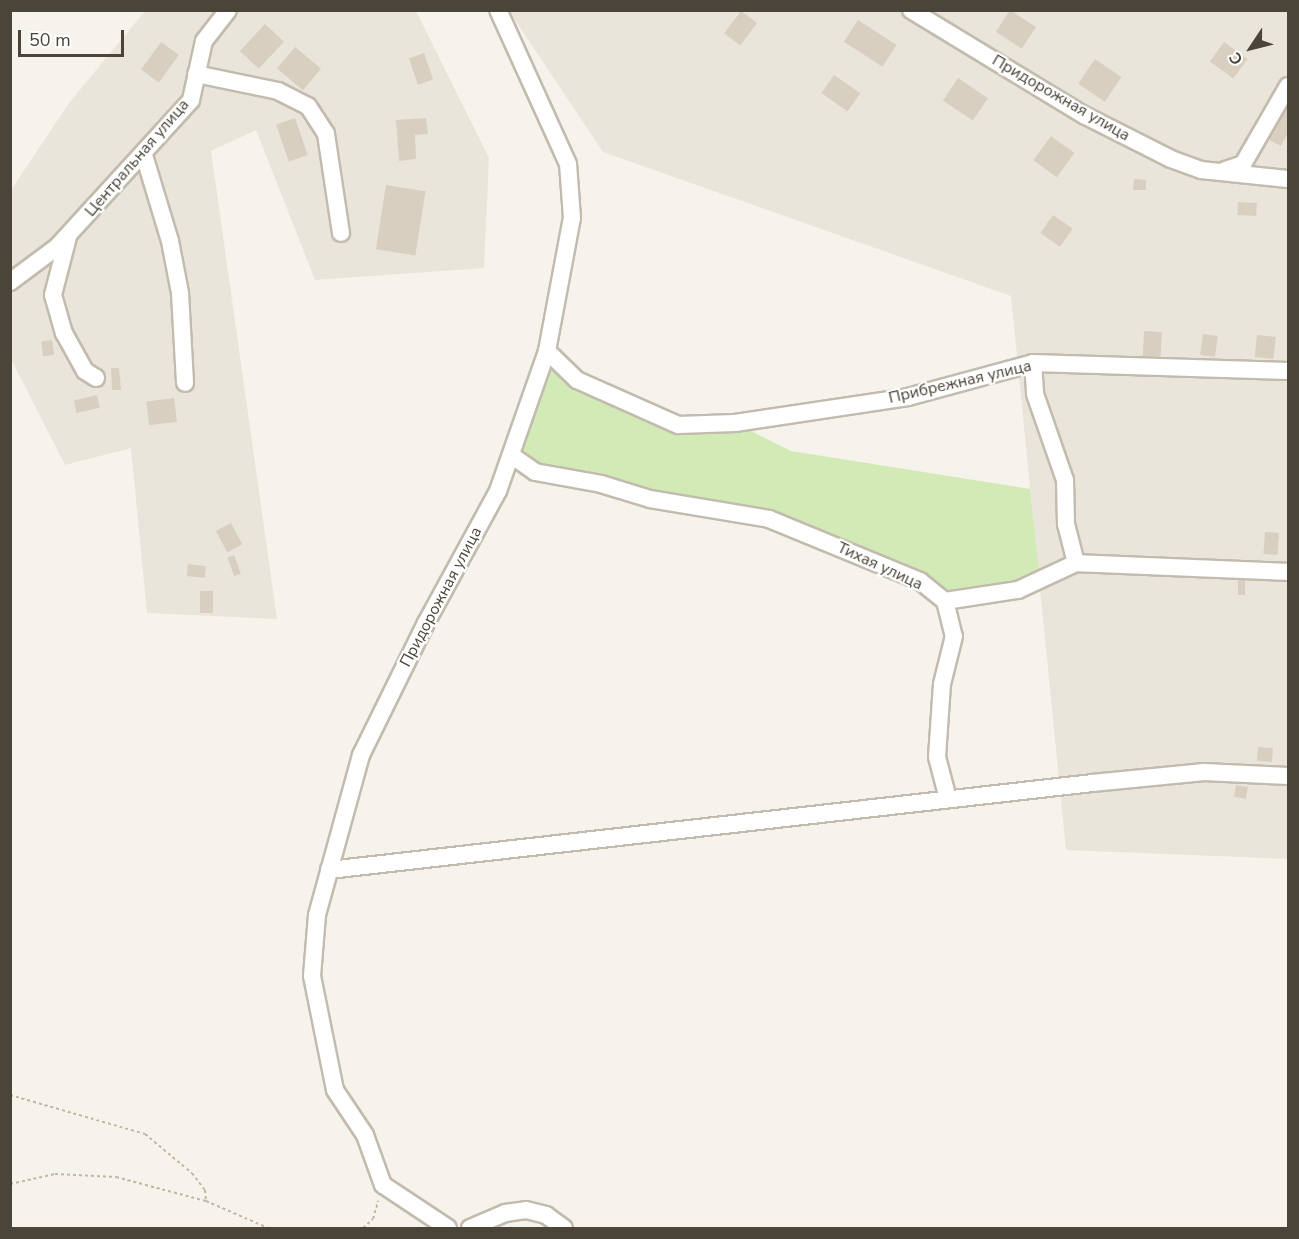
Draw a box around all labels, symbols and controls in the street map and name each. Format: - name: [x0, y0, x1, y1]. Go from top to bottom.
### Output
- scale bar: [21, 18, 128, 56]
- north arrow: [1221, 18, 1281, 78]
- text: 50 m: [29, 28, 71, 52]
- text: С: [1224, 48, 1248, 69]
- street label: Придорожная улица: [989, 51, 1133, 145]
- street label: Центральная улица: [81, 95, 193, 221]
- street label: Прибрежная улица: [887, 356, 1033, 408]
- street label: Придорожная улица: [396, 524, 486, 670]
- street label: Тихая улица: [834, 538, 926, 594]

